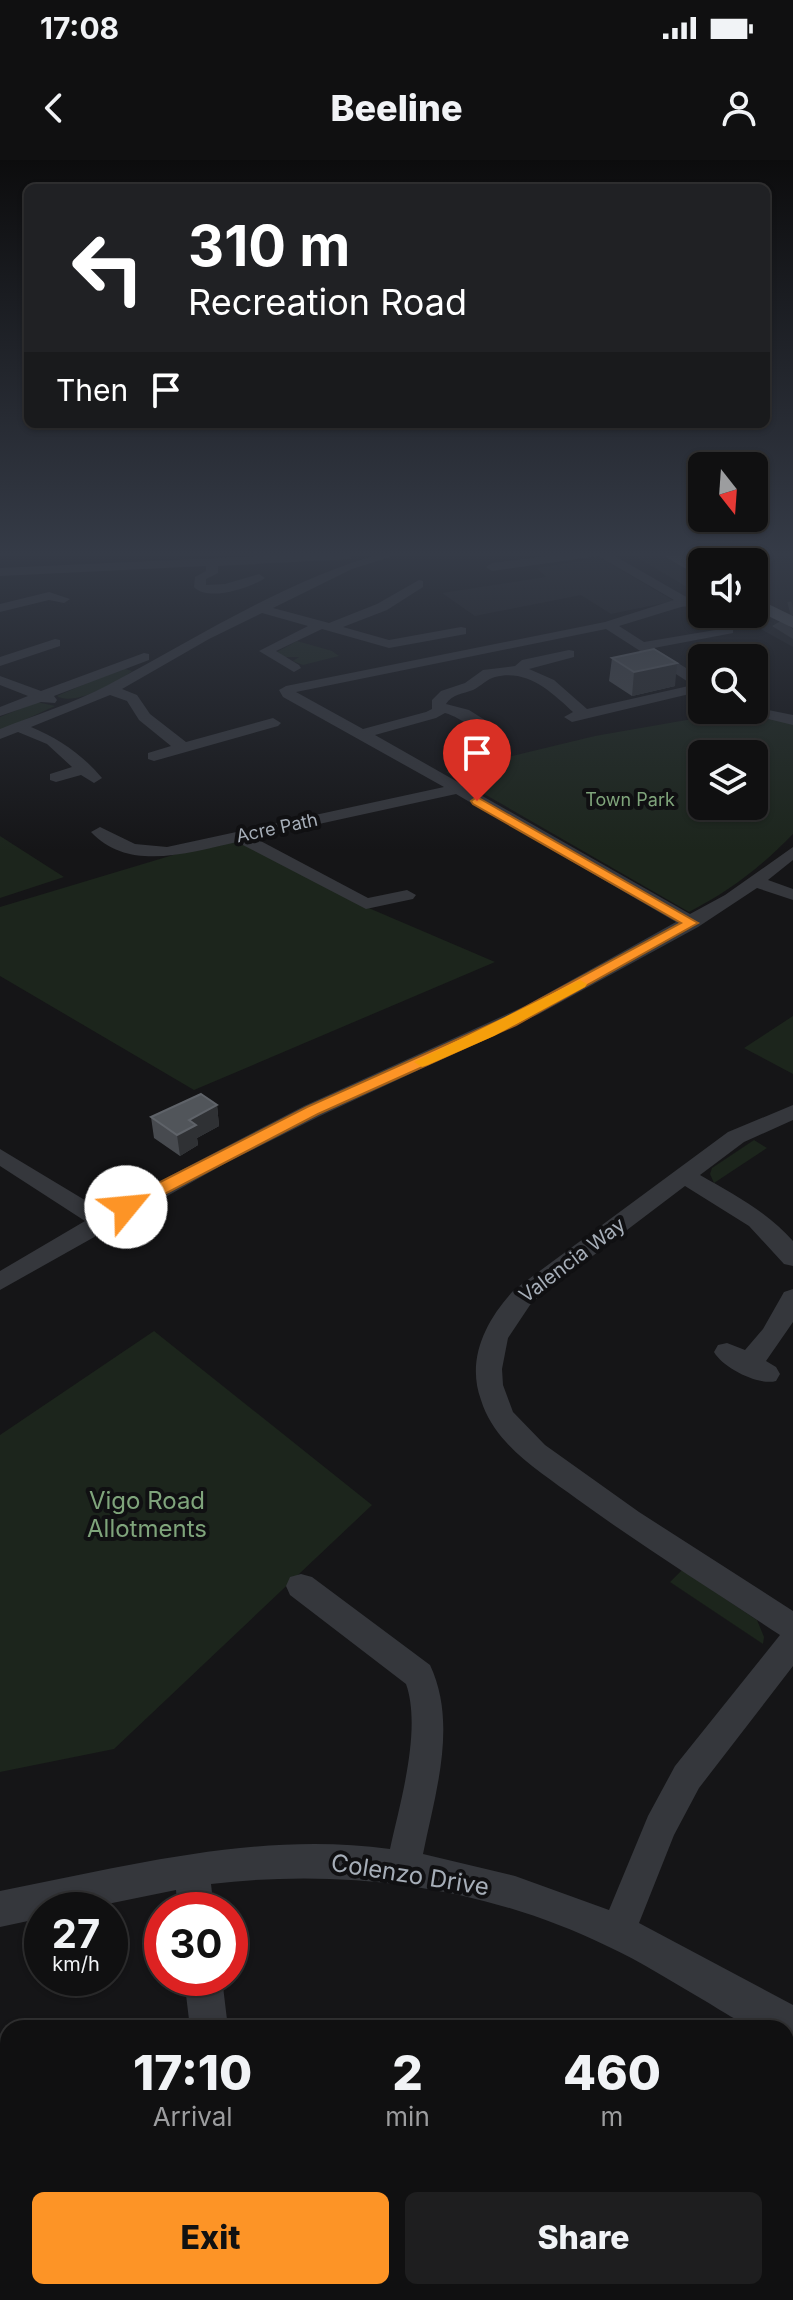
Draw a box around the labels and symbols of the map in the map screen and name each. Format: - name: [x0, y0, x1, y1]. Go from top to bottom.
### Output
- north arrow: [688, 452, 768, 532]
- pin: [443, 719, 511, 801]
- park label: Town Park: [585, 789, 675, 810]
- street label: Acre Path: [234, 809, 320, 846]
- position arrow: [84, 1165, 168, 1249]
- street label: Valencia Way: [514, 1212, 630, 1308]
- park label: Vigo Road Allotments: [87, 1486, 207, 1543]
- street label: Colenzo Drive: [329, 1848, 491, 1901]
- speed limit sign: 30: [144, 1892, 248, 1996]

